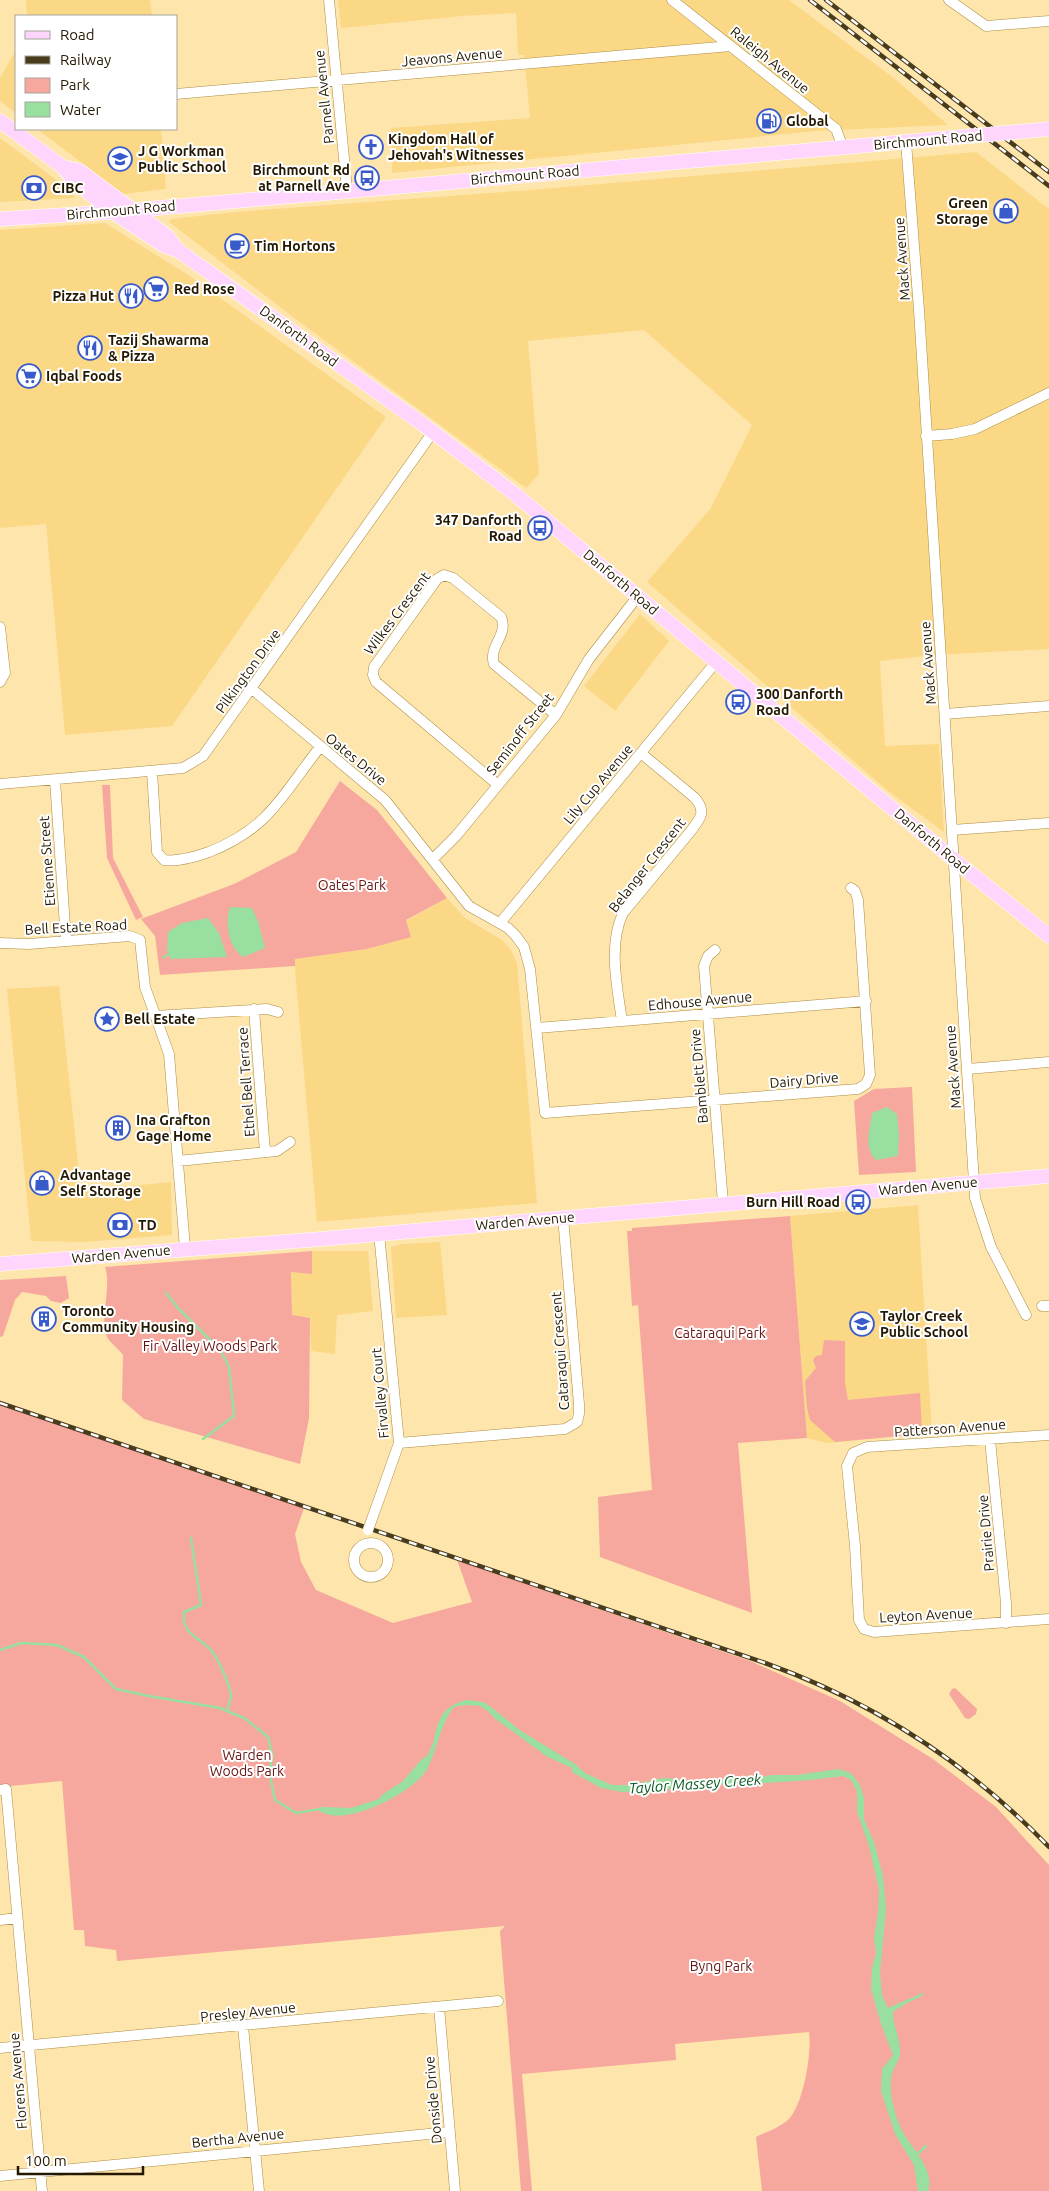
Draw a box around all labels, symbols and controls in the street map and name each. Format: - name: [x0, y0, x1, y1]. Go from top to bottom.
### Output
- legend: [15, 15, 178, 130]
- street label: Raleigh Avenue: [727, 23, 813, 97]
- text: Road: [60, 26, 95, 43]
- street label: Jeavons Avenue: [401, 45, 503, 69]
- street label: Parnell Avenue: [311, 49, 337, 145]
- text: Railway: [60, 51, 111, 68]
- text: Park: [60, 76, 90, 93]
- text: Water: [60, 101, 101, 118]
- fuel station icon: Global: [756, 108, 782, 134]
- place label: Global: [786, 113, 829, 129]
- street label: Birchmount Road: [873, 127, 983, 153]
- place label: Kingdom Hall of Jehovah's Witnesses: [388, 131, 524, 163]
- church icon: Kingdom Hall of Jehovah's Witnesses: [358, 134, 384, 160]
- place label: J G Workman Public School: [138, 143, 226, 175]
- school or university icon: J G Workman Public School: [107, 146, 133, 172]
- place label: Birchmount Rd at Parnell Ave: [253, 162, 350, 194]
- street label: Birchmount Road: [470, 162, 580, 188]
- bus stop icon: Birchmount Rd at Parnell Ave: [354, 165, 380, 191]
- bank icon: CIBC: [21, 175, 47, 201]
- place label: CIBC: [52, 180, 83, 196]
- place label: Green Storage: [936, 195, 988, 227]
- street label: Birchmount Road: [66, 197, 176, 223]
- shop icon: Green Storage: [993, 198, 1019, 224]
- street label: Mack Avenue: [891, 217, 913, 301]
- cafe icon: Tim Hortons: [224, 233, 250, 259]
- place label: Tim Hortons: [254, 238, 336, 254]
- supermarket icon: Red Rose: [143, 276, 169, 302]
- place label: Red Rose: [174, 281, 235, 297]
- restaurant icon: Pizza Hut: [118, 283, 144, 309]
- place label: Pizza Hut: [52, 288, 114, 304]
- street label: Danforth Road: [257, 302, 341, 370]
- place label: Tazij Shawarma & Pizza: [108, 332, 209, 364]
- restaurant icon: Tazij Shawarma & Pizza: [77, 335, 103, 361]
- supermarket icon: Iqbal Foods: [16, 363, 42, 389]
- place label: Iqbal Foods: [46, 368, 122, 384]
- place label: 347 Danforth Road: [435, 512, 522, 544]
- bus stop icon: 347 Danforth Road: [527, 515, 553, 541]
- street label: Danforth Road: [580, 546, 662, 618]
- street label: Wilkes Crescent: [361, 568, 434, 658]
- street label: Mack Avenue: [917, 621, 939, 705]
- street label: Pilkington Drive: [212, 626, 284, 716]
- place label: 300 Danforth Road: [756, 686, 843, 718]
- street label: Seminoff Street: [483, 689, 557, 778]
- bus stop icon: 300 Danforth Road: [725, 689, 751, 715]
- street label: Oates Drive: [322, 730, 390, 788]
- street label: Lily Cup Avenue: [560, 741, 636, 827]
- street label: Danforth Road: [891, 805, 973, 877]
- street label: Belanger Crescent: [605, 814, 689, 915]
- street label: Etienne Street: [36, 815, 58, 907]
- park label: Oates Park: [318, 877, 386, 893]
- street label: Bell Estate Road: [24, 916, 128, 938]
- street label: Edhouse Avenue: [647, 988, 753, 1014]
- place icon: Bell Estate: [94, 1006, 120, 1032]
- place label: Bell Estate: [124, 1011, 195, 1027]
- street label: Mack Avenue: [942, 1025, 964, 1109]
- street label: Ethel Bell Terrace: [234, 1027, 258, 1137]
- street label: Bamblett Drive: [687, 1028, 711, 1124]
- street label: Dairy Drive: [769, 1069, 839, 1091]
- place label: Ina Grafton Gage Home: [136, 1112, 212, 1144]
- building icon: Ina Grafton Gage Home: [105, 1115, 131, 1141]
- place label: Advantage Self Storage: [60, 1167, 141, 1199]
- shop icon: Advantage Self Storage: [29, 1170, 55, 1196]
- street label: Warden Avenue: [878, 1174, 978, 1198]
- bus stop icon: Burn Hill Road: [845, 1189, 871, 1215]
- place label: Burn Hill Road: [746, 1194, 840, 1210]
- street label: Warden Avenue: [475, 1209, 575, 1233]
- bank icon: TD: [107, 1212, 133, 1238]
- place label: TD: [138, 1217, 157, 1233]
- street label: Warden Avenue: [71, 1242, 171, 1266]
- street label: Cataraqui Crescent: [548, 1291, 572, 1411]
- place label: Toronto Community Housing: [62, 1303, 194, 1335]
- building icon: Toronto Community Housing: [31, 1306, 57, 1332]
- place label: Taylor Creek Public School: [880, 1308, 968, 1340]
- school or university icon: Taylor Creek Public School: [849, 1311, 875, 1337]
- park label: Cataraqui Park: [674, 1325, 766, 1341]
- park label: Fir Valley Woods Park: [143, 1338, 277, 1354]
- street label: Firvalley Court: [368, 1347, 392, 1439]
- street label: Patterson Avenue: [894, 1416, 1006, 1440]
- street label: Prairie Drive: [975, 1494, 997, 1572]
- street label: Leyton Avenue: [879, 1605, 973, 1625]
- park label: Warden Woods Park: [210, 1747, 284, 1779]
- water label: Taylor Massey Creek: [628, 1770, 762, 1797]
- park label: Byng Park: [690, 1958, 752, 1974]
- street label: Presley Avenue: [199, 1999, 297, 2025]
- street label: Florens Avenue: [6, 2032, 30, 2130]
- street label: Donside Drive: [421, 2056, 445, 2144]
- street label: Bertha Avenue: [191, 2125, 285, 2151]
- scale bar: [18, 2144, 142, 2176]
- text: 100 m: [25, 2152, 67, 2169]

